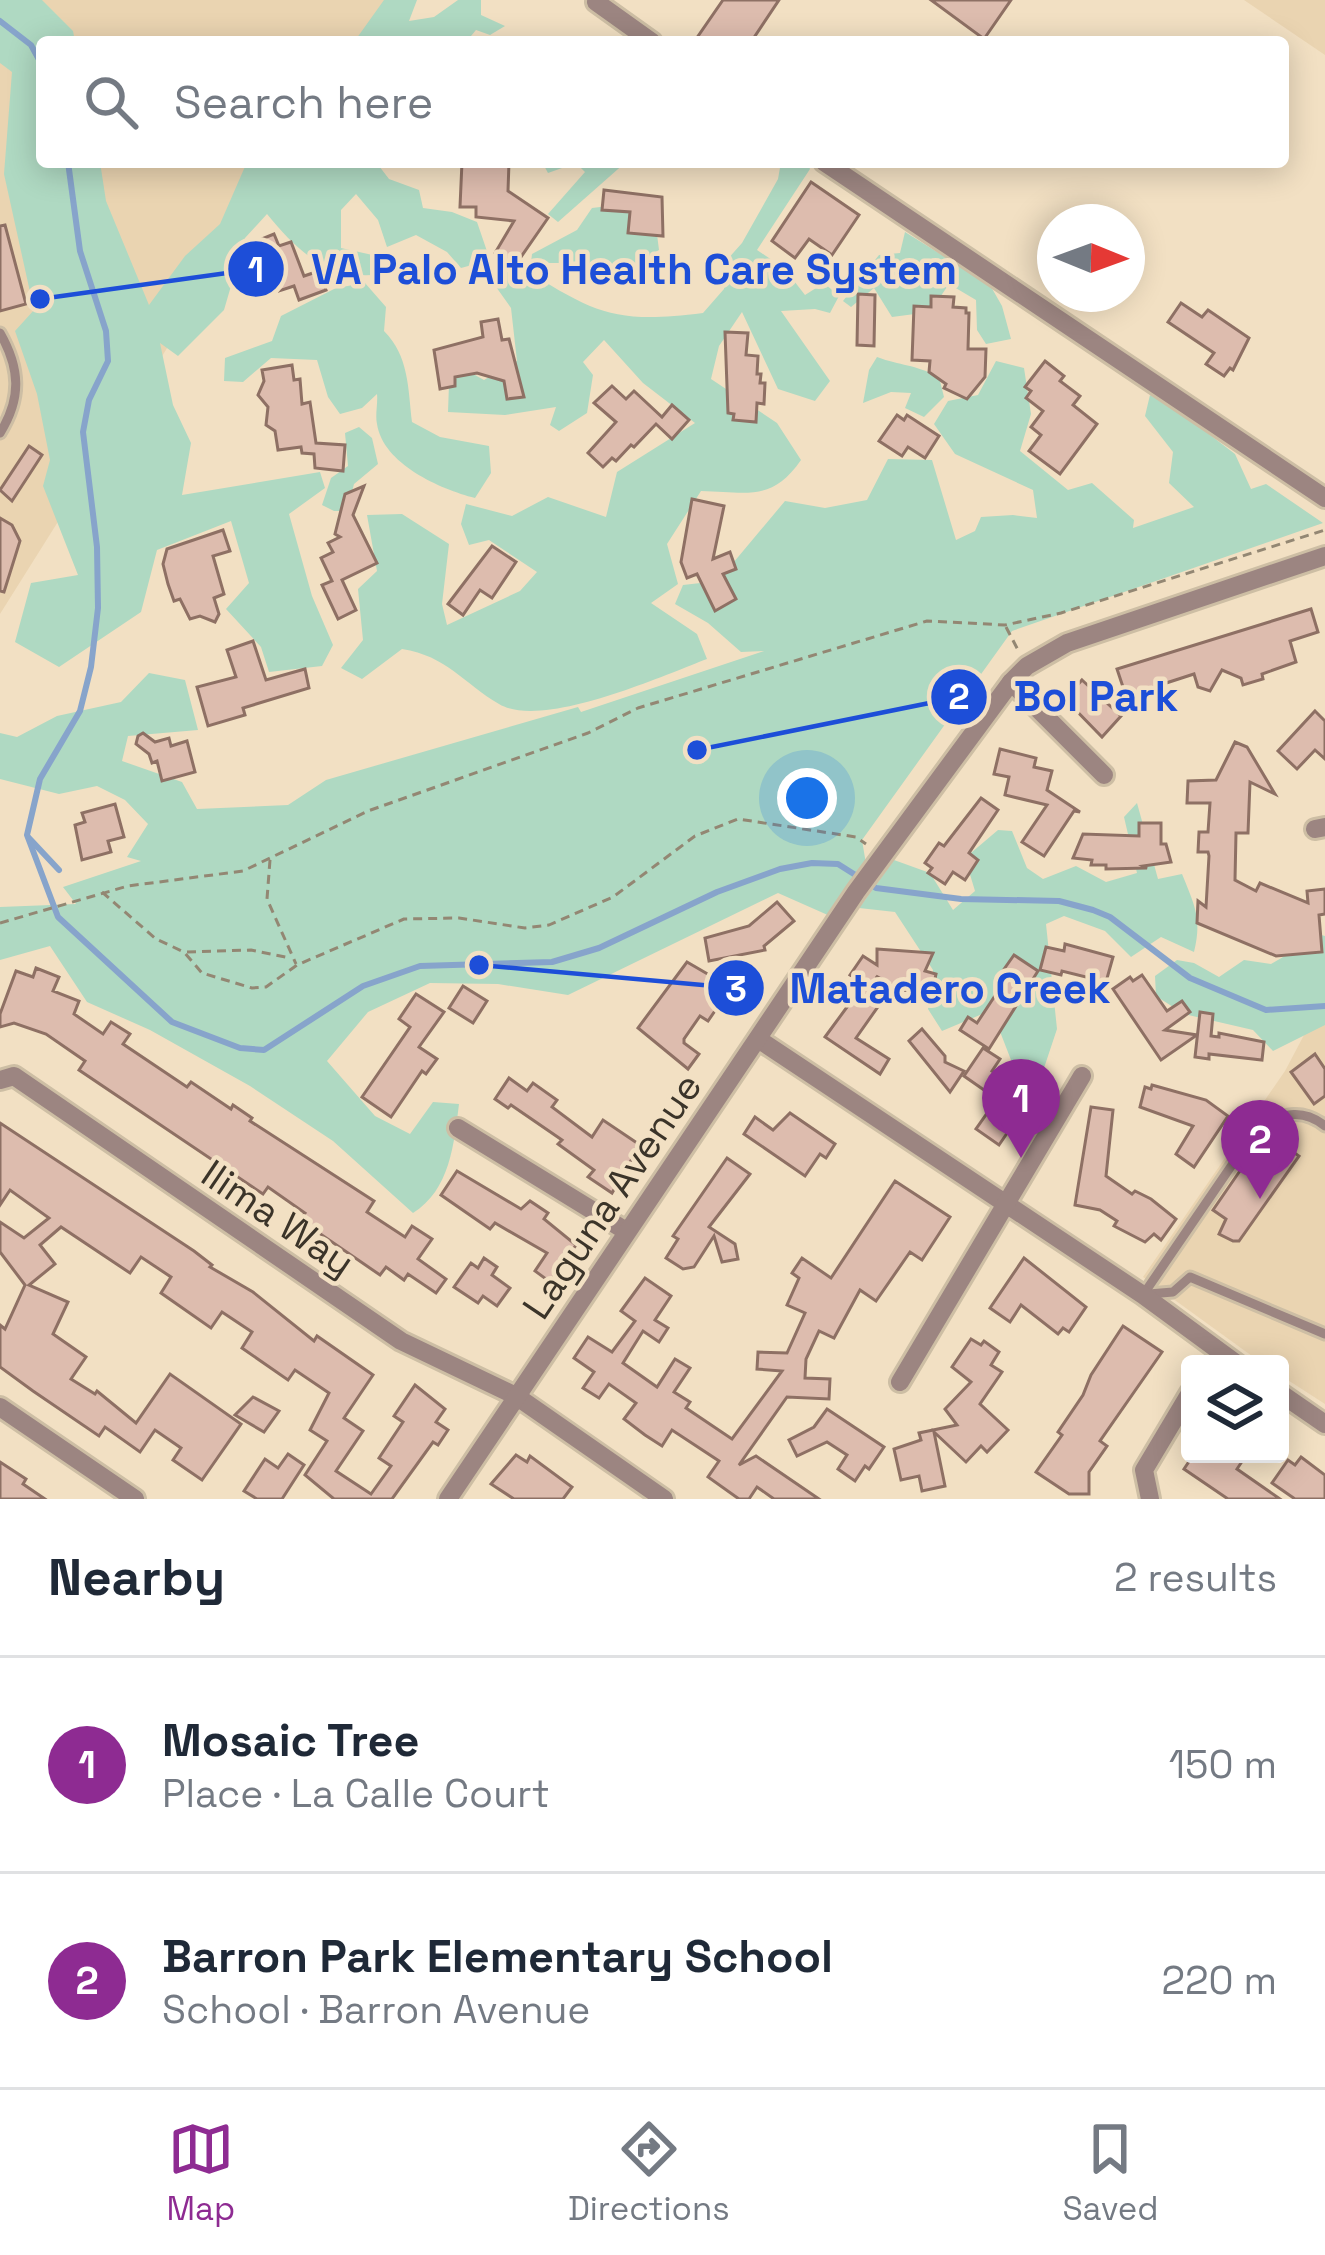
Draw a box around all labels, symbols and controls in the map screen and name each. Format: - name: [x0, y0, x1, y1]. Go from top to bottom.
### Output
- search box: [36, 36, 1289, 168]
- icon: search: [78, 69, 144, 135]
- text: Search here: [174, 74, 433, 131]
- north arrow: [1037, 204, 1145, 312]
- callout: VA Palo Alto Health Care System: [226, 230, 981, 308]
- text: VA Palo Alto Health Care System: [311, 243, 957, 296]
- text: 1: [248, 247, 264, 293]
- callout: Bol Park: [929, 658, 1202, 736]
- text: Bol Park: [1014, 670, 1179, 723]
- text: 2: [948, 674, 970, 720]
- your location: [777, 768, 837, 828]
- callout: Matadero Creek: [706, 949, 1135, 1027]
- text: Matadero Creek: [789, 962, 1111, 1015]
- text: 3: [725, 966, 747, 1012]
- pin: 1: [982, 1059, 1060, 1158]
- street label: Laguna Avenue: [512, 1064, 712, 1328]
- pin: 2: [1221, 1100, 1299, 1199]
- street label: Ilima Way: [192, 1149, 364, 1287]
- map controls: [1181, 1355, 1289, 1463]
- button: layers: [1181, 1355, 1289, 1463]
- text: Nearby: [48, 1545, 225, 1610]
- text: 2 results: [1114, 1553, 1277, 1602]
- text: Mosaic Tree: [162, 1712, 419, 1769]
- text: 1: [78, 1740, 96, 1789]
- text: 150 m: [1169, 1740, 1277, 1789]
- text: Place · La Calle Court: [162, 1769, 550, 1818]
- text: Barron Park Elementary School: [162, 1928, 833, 1985]
- text: 2: [75, 1956, 99, 2005]
- text: 220 m: [1161, 1956, 1277, 2005]
- text: School · Barron Avenue: [162, 1985, 590, 2034]
- tab: Map: [166, 2116, 235, 2230]
- tab: Directions: [568, 2116, 730, 2230]
- tab: Saved: [1062, 2116, 1159, 2230]

